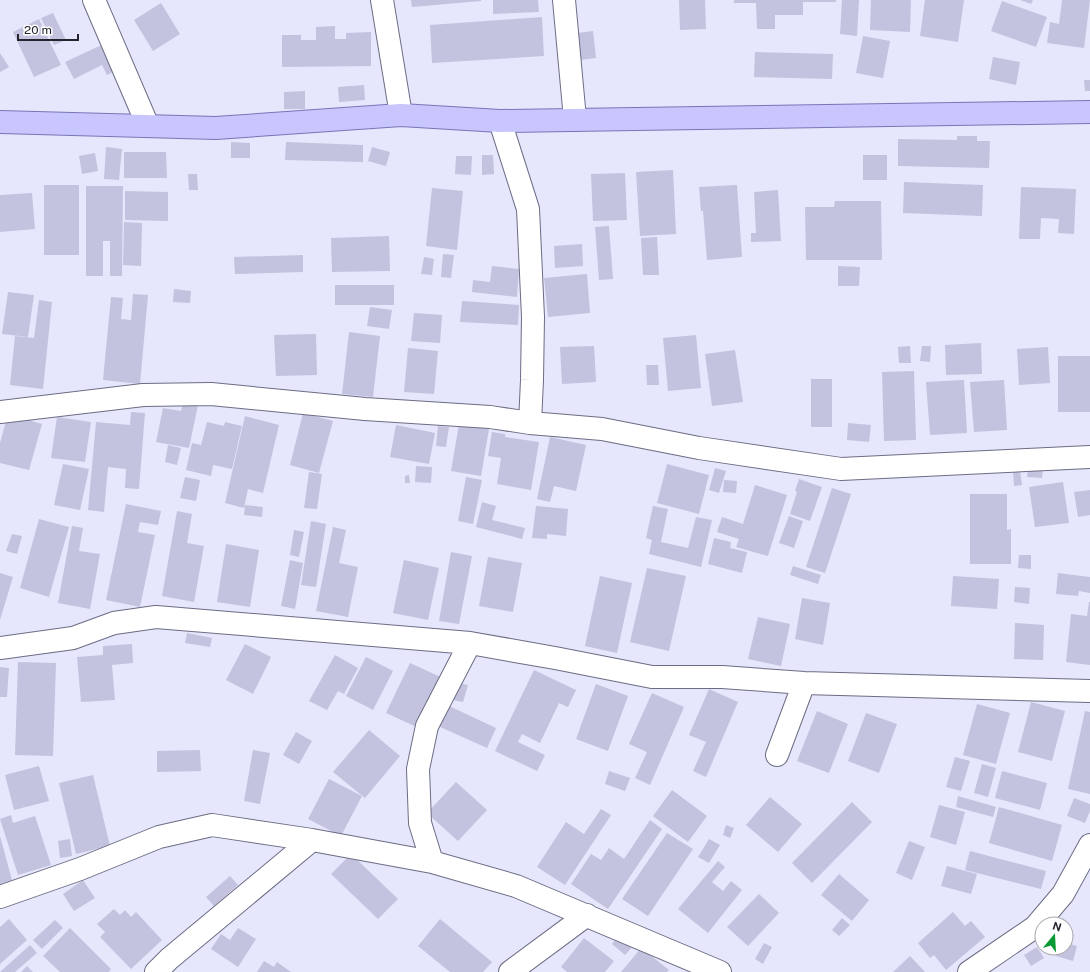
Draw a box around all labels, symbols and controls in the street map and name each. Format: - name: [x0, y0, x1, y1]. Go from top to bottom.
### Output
- scale bar: [18, 16, 78, 42]
- text: 20 m: [24, 23, 52, 37]
- north arrow: [1034, 916, 1074, 956]
- text: N: [1051, 919, 1063, 934]

